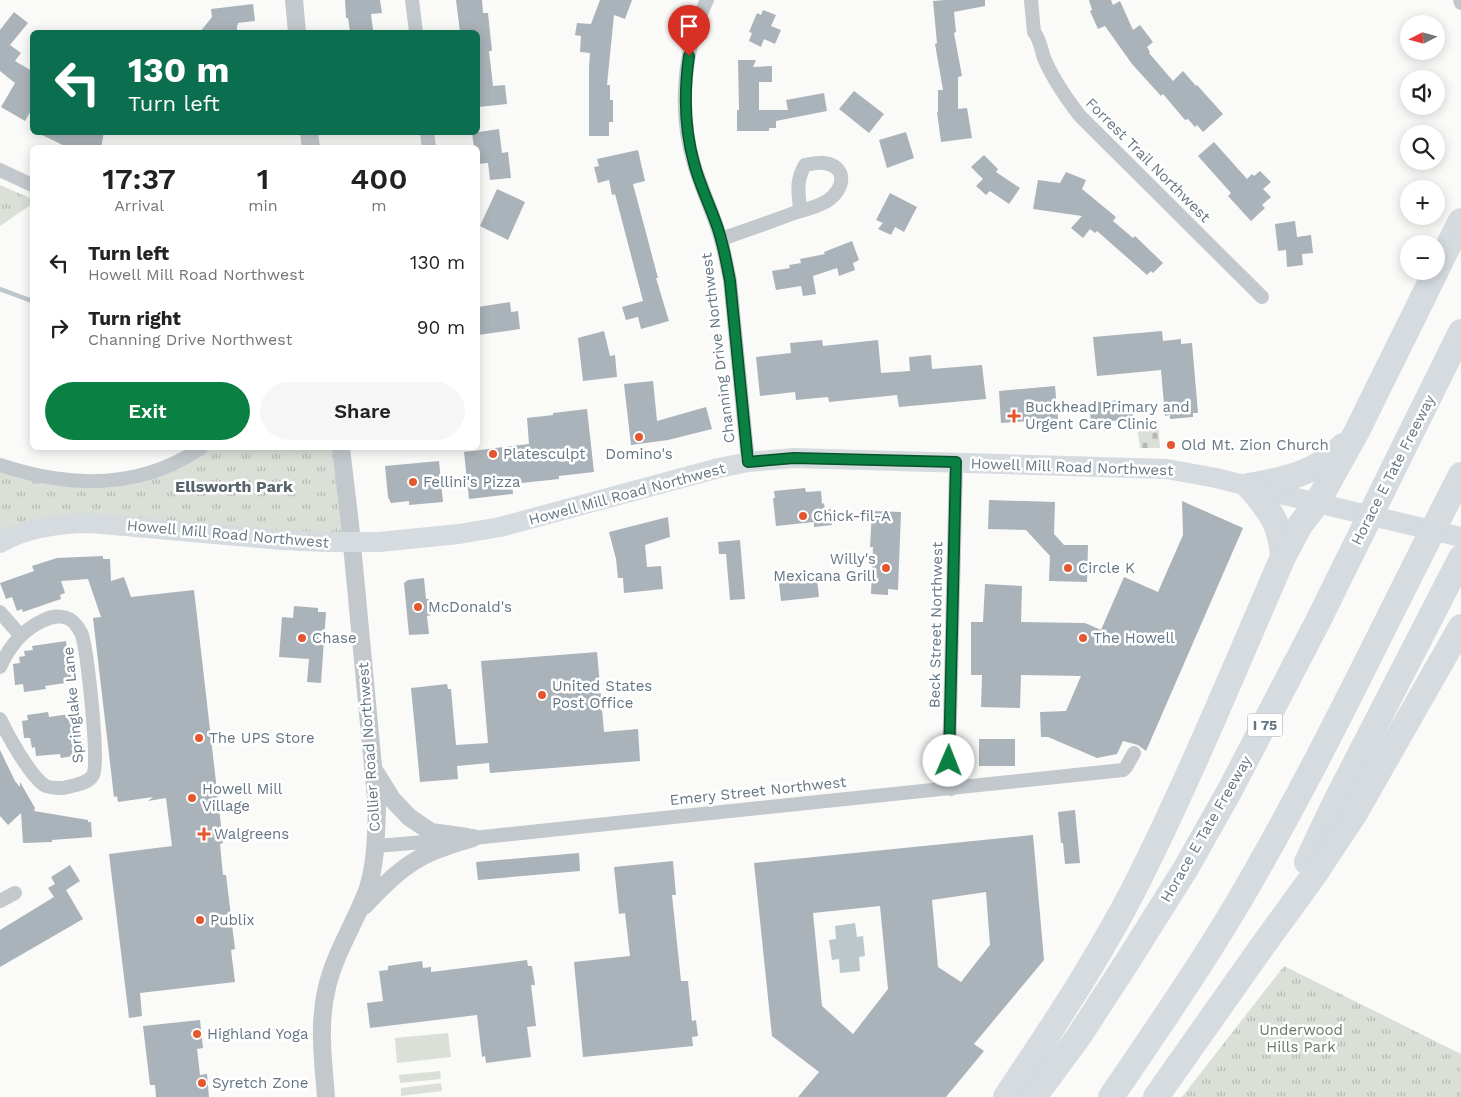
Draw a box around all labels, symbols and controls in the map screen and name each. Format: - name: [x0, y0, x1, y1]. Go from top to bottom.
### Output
- pin: [668, 5, 710, 56]
- icon: arrive: [675, 12, 703, 40]
- north arrow: [1400, 15, 1445, 60]
- map controls: [1400, 15, 1445, 280]
- text: 130 m: [128, 49, 229, 91]
- icon: left: [45, 50, 110, 115]
- button: sound: [1400, 70, 1445, 115]
- text: Turn left: [128, 91, 220, 116]
- street label: Forrest Trail Northwest: [1082, 94, 1214, 226]
- button: search: [1400, 125, 1445, 170]
- text: 17:37: [103, 161, 176, 196]
- text: 1: [257, 161, 269, 196]
- text: 400: [350, 161, 407, 196]
- button: +: [1400, 180, 1445, 225]
- text: Arrival: [114, 196, 164, 215]
- text: min: [248, 196, 278, 215]
- text: m: [371, 196, 387, 215]
- button: −: [1400, 235, 1445, 280]
- text: Turn left: [88, 242, 169, 265]
- icon: left: [45, 249, 73, 277]
- text: 130 m: [410, 251, 465, 274]
- street label: Channing Drive Northwest: [697, 251, 739, 444]
- text: Howell Mill Road Northwest: [88, 265, 304, 284]
- text: Turn right: [88, 307, 181, 330]
- icon: right: [45, 314, 73, 342]
- text: 90 m: [417, 316, 465, 339]
- text: Channing Drive Northwest: [88, 330, 292, 349]
- button: Exit: [45, 382, 250, 440]
- button: Share: [260, 382, 465, 440]
- street label: Horace E Tate Freeway: [1347, 392, 1439, 548]
- place label: Buckhead Primary and Urgent Care Clinic: [1025, 398, 1190, 433]
- marker: Buckhead Primary and Urgent Care Clinic: [1007, 409, 1021, 423]
- marker: Domino's: [633, 431, 645, 443]
- place label: Old Mt. Zion Church: [1181, 436, 1329, 454]
- marker: Old Mt. Zion Church: [1165, 439, 1177, 451]
- place label: Platesculpt: [503, 445, 586, 463]
- place label: Domino's: [605, 445, 673, 463]
- marker: Platesculpt: [487, 448, 499, 460]
- street label: Howell Mill Road Northwest: [970, 454, 1174, 480]
- street label: Howell Mill Road Northwest: [527, 459, 728, 529]
- place label: Fellini's Pizza: [423, 473, 521, 491]
- marker: Fellini's Pizza: [407, 476, 419, 488]
- district label: Ellsworth Park: [175, 477, 293, 496]
- place label: Chick-fil-A: [813, 507, 891, 525]
- marker: Chick-fil-A: [797, 510, 809, 522]
- street label: Howell Mill Road Northwest: [126, 516, 331, 552]
- street label: Beck Street Northwest: [926, 541, 946, 708]
- place label: Willy's Mexicana Grill: [773, 550, 876, 585]
- place label: Circle K: [1078, 559, 1135, 577]
- marker: Willy's Mexicana Grill: [880, 562, 892, 574]
- marker: Circle K: [1062, 562, 1074, 574]
- place label: McDonald's: [428, 598, 512, 616]
- marker: McDonald's: [412, 601, 424, 613]
- place label: Chase: [312, 629, 357, 647]
- place label: The Howell: [1093, 629, 1175, 647]
- marker: Chase: [296, 632, 308, 644]
- marker: The Howell: [1077, 632, 1089, 644]
- street label: Springlake Lane: [59, 646, 87, 764]
- street label: Collier Road Northwest: [354, 661, 384, 832]
- place label: United States Post Office: [552, 677, 652, 712]
- marker: United States Post Office: [536, 689, 548, 701]
- road number: I 75: [1248, 714, 1282, 736]
- place label: The UPS Store: [209, 729, 315, 747]
- marker: The UPS Store: [193, 732, 205, 744]
- position arrow: [922, 734, 974, 786]
- street label: Horace E Tate Freeway: [1157, 752, 1255, 905]
- street label: Emery Street Northwest: [669, 773, 848, 809]
- place label: Howell Mill Village: [202, 780, 283, 815]
- marker: Howell Mill Village: [186, 792, 198, 804]
- place label: Walgreens: [214, 825, 289, 843]
- marker: Walgreens: [198, 828, 210, 840]
- place label: Publix: [210, 911, 254, 929]
- marker: Publix: [194, 914, 206, 926]
- park label: Underwood Hills Park: [1259, 1021, 1343, 1056]
- place label: Highland Yoga: [207, 1025, 309, 1043]
- marker: Highland Yoga: [191, 1028, 203, 1040]
- place label: Syretch Zone: [212, 1074, 308, 1092]
- marker: Syretch Zone: [196, 1077, 208, 1089]

